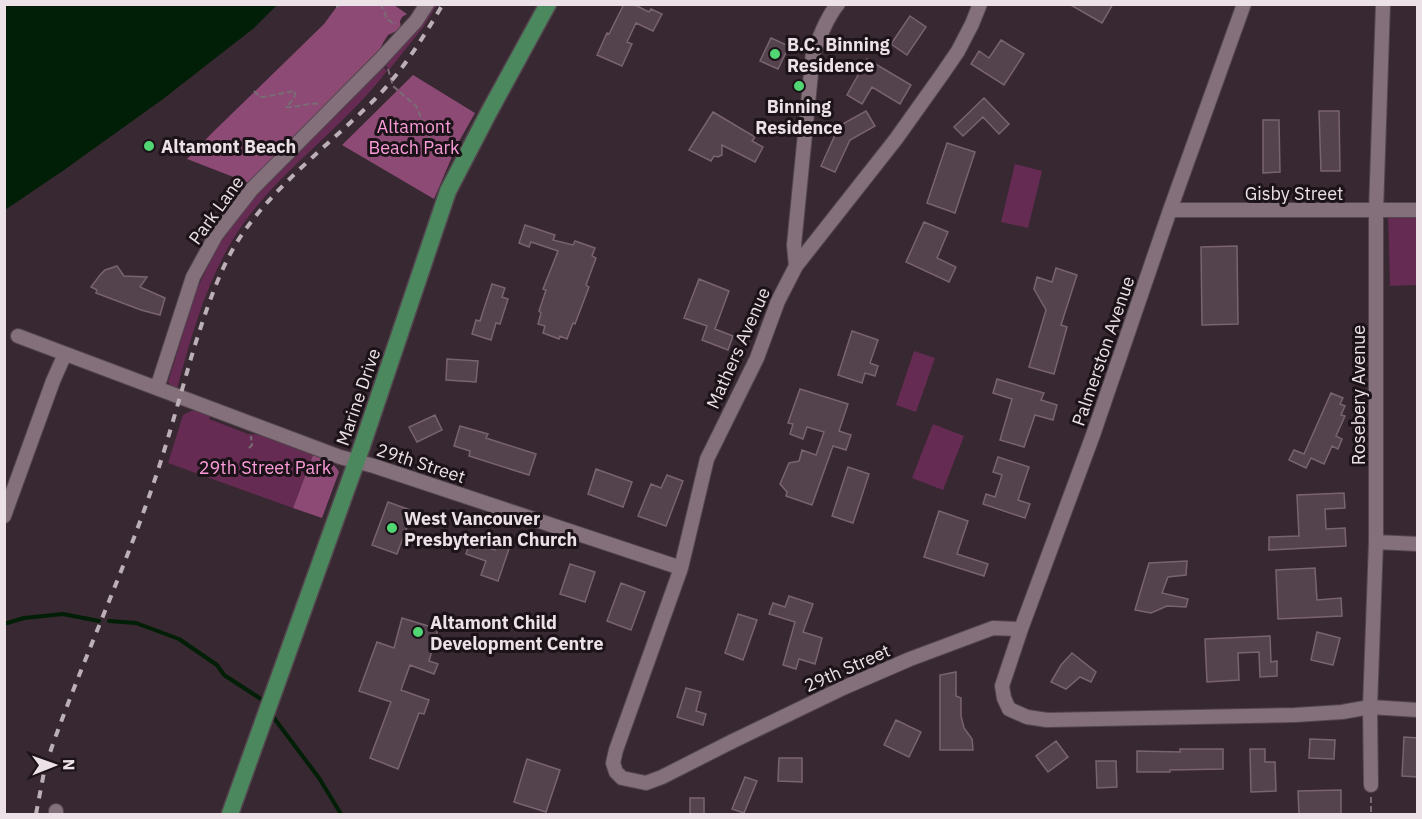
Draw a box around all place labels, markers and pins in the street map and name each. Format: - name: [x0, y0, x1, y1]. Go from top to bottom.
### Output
- place label: B.C. Binning Residence: [787, 33, 890, 77]
- marker: B.C. Binning Residence: [768, 47, 782, 61]
- marker: Binning Residence: [792, 79, 806, 93]
- place label: Binning Residence: [755, 95, 843, 139]
- place label: Altamont Beach: [161, 135, 296, 158]
- marker: Altamont Beach: [142, 139, 156, 153]
- place label: West Vancouver Presbyterian Church: [404, 507, 577, 551]
- marker: West Vancouver Presbyterian Church: [385, 521, 399, 535]
- place label: Altamont Child Development Centre: [430, 611, 604, 655]
- marker: Altamont Child Development Centre: [411, 625, 425, 639]

